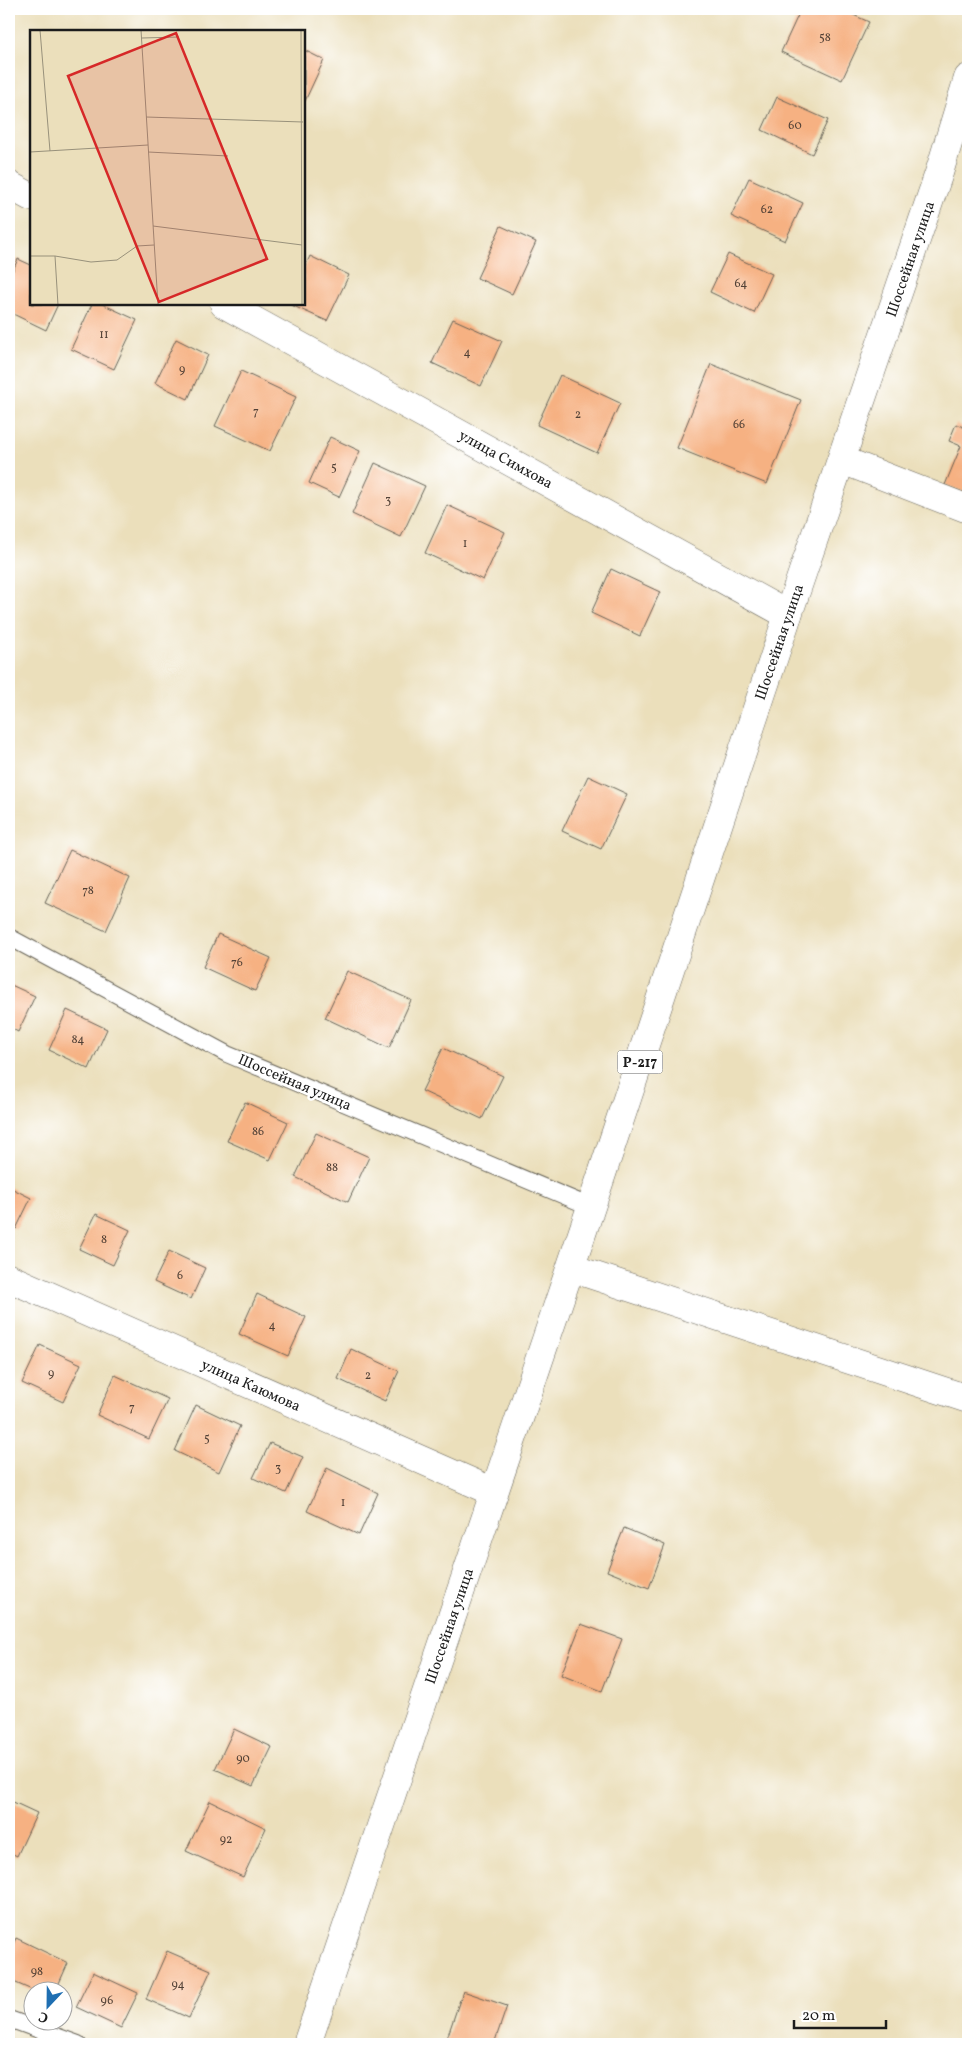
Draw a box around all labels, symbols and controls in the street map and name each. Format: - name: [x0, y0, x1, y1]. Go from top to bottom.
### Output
- inset map: [30, 30, 305, 305]
- house number: 58: [819, 30, 831, 46]
- house number: 60: [788, 118, 802, 134]
- street label: Шоссейная улица: [882, 199, 941, 320]
- house number: 62: [761, 202, 773, 218]
- house number: 64: [735, 276, 747, 292]
- house number: 11: [99, 327, 109, 343]
- house number: 4: [463, 345, 471, 361]
- house number: 9: [179, 362, 185, 378]
- house number: 7: [253, 404, 259, 420]
- house number: 2: [575, 407, 581, 423]
- house number: 66: [733, 417, 745, 433]
- street label: улица Симхова: [454, 426, 556, 495]
- house number: 5: [331, 460, 337, 476]
- house number: 3: [385, 493, 391, 509]
- house number: 1: [463, 536, 467, 552]
- street label: Шоссейная улица: [751, 582, 810, 703]
- house number: 78: [82, 883, 94, 899]
- house number: 76: [231, 955, 243, 971]
- house number: 84: [72, 1032, 84, 1048]
- street label: Шоссейная улица: [234, 1050, 354, 1117]
- road number: Р-217: [618, 1050, 662, 1074]
- house number: 86: [252, 1124, 264, 1140]
- house number: 88: [326, 1160, 338, 1176]
- house number: 8: [101, 1232, 107, 1248]
- house number: 6: [177, 1268, 183, 1284]
- house number: 4: [268, 1318, 276, 1334]
- street label: улица Каюмова: [197, 1355, 303, 1418]
- house number: 9: [48, 1366, 54, 1382]
- house number: 2: [365, 1368, 371, 1384]
- house number: 7: [129, 1400, 135, 1416]
- house number: 5: [204, 1431, 210, 1447]
- house number: 3: [275, 1461, 281, 1477]
- house number: 1: [341, 1495, 345, 1511]
- street label: Шоссейная улица: [421, 1566, 480, 1687]
- house number: 90: [236, 1751, 250, 1767]
- house number: 92: [220, 1832, 232, 1848]
- house number: 98: [31, 1964, 43, 1980]
- house number: 94: [171, 1977, 185, 1993]
- north arrow: [22, 1980, 72, 2030]
- house number: 96: [101, 1993, 113, 2009]
- scale bar: [794, 1998, 887, 2030]
- text: С: [36, 2006, 51, 2027]
- text: 20 m: [802, 2006, 835, 2027]

